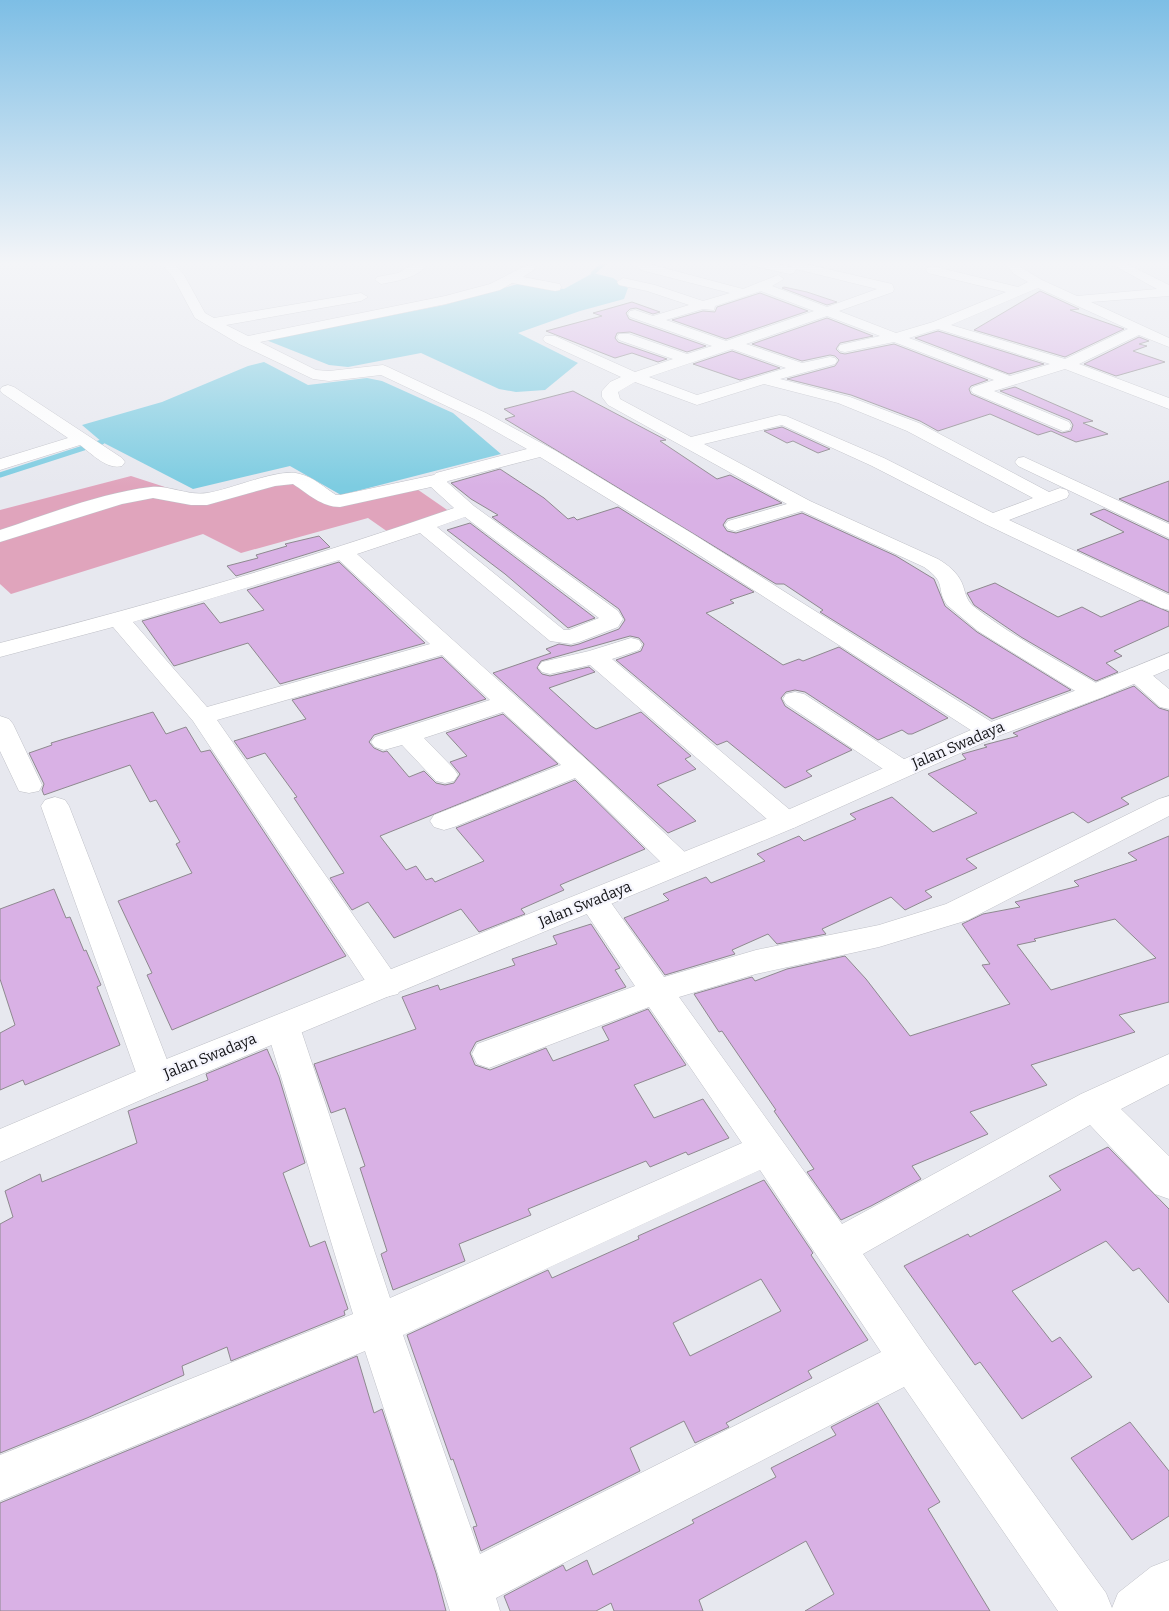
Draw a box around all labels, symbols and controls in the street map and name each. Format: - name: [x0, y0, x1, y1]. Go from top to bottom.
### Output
- street label: Jalan Swadaya: [908, 718, 1007, 773]
- street label: Jalan Swadaya: [535, 877, 634, 931]
- street label: Jalan Swadaya: [160, 1029, 259, 1083]

